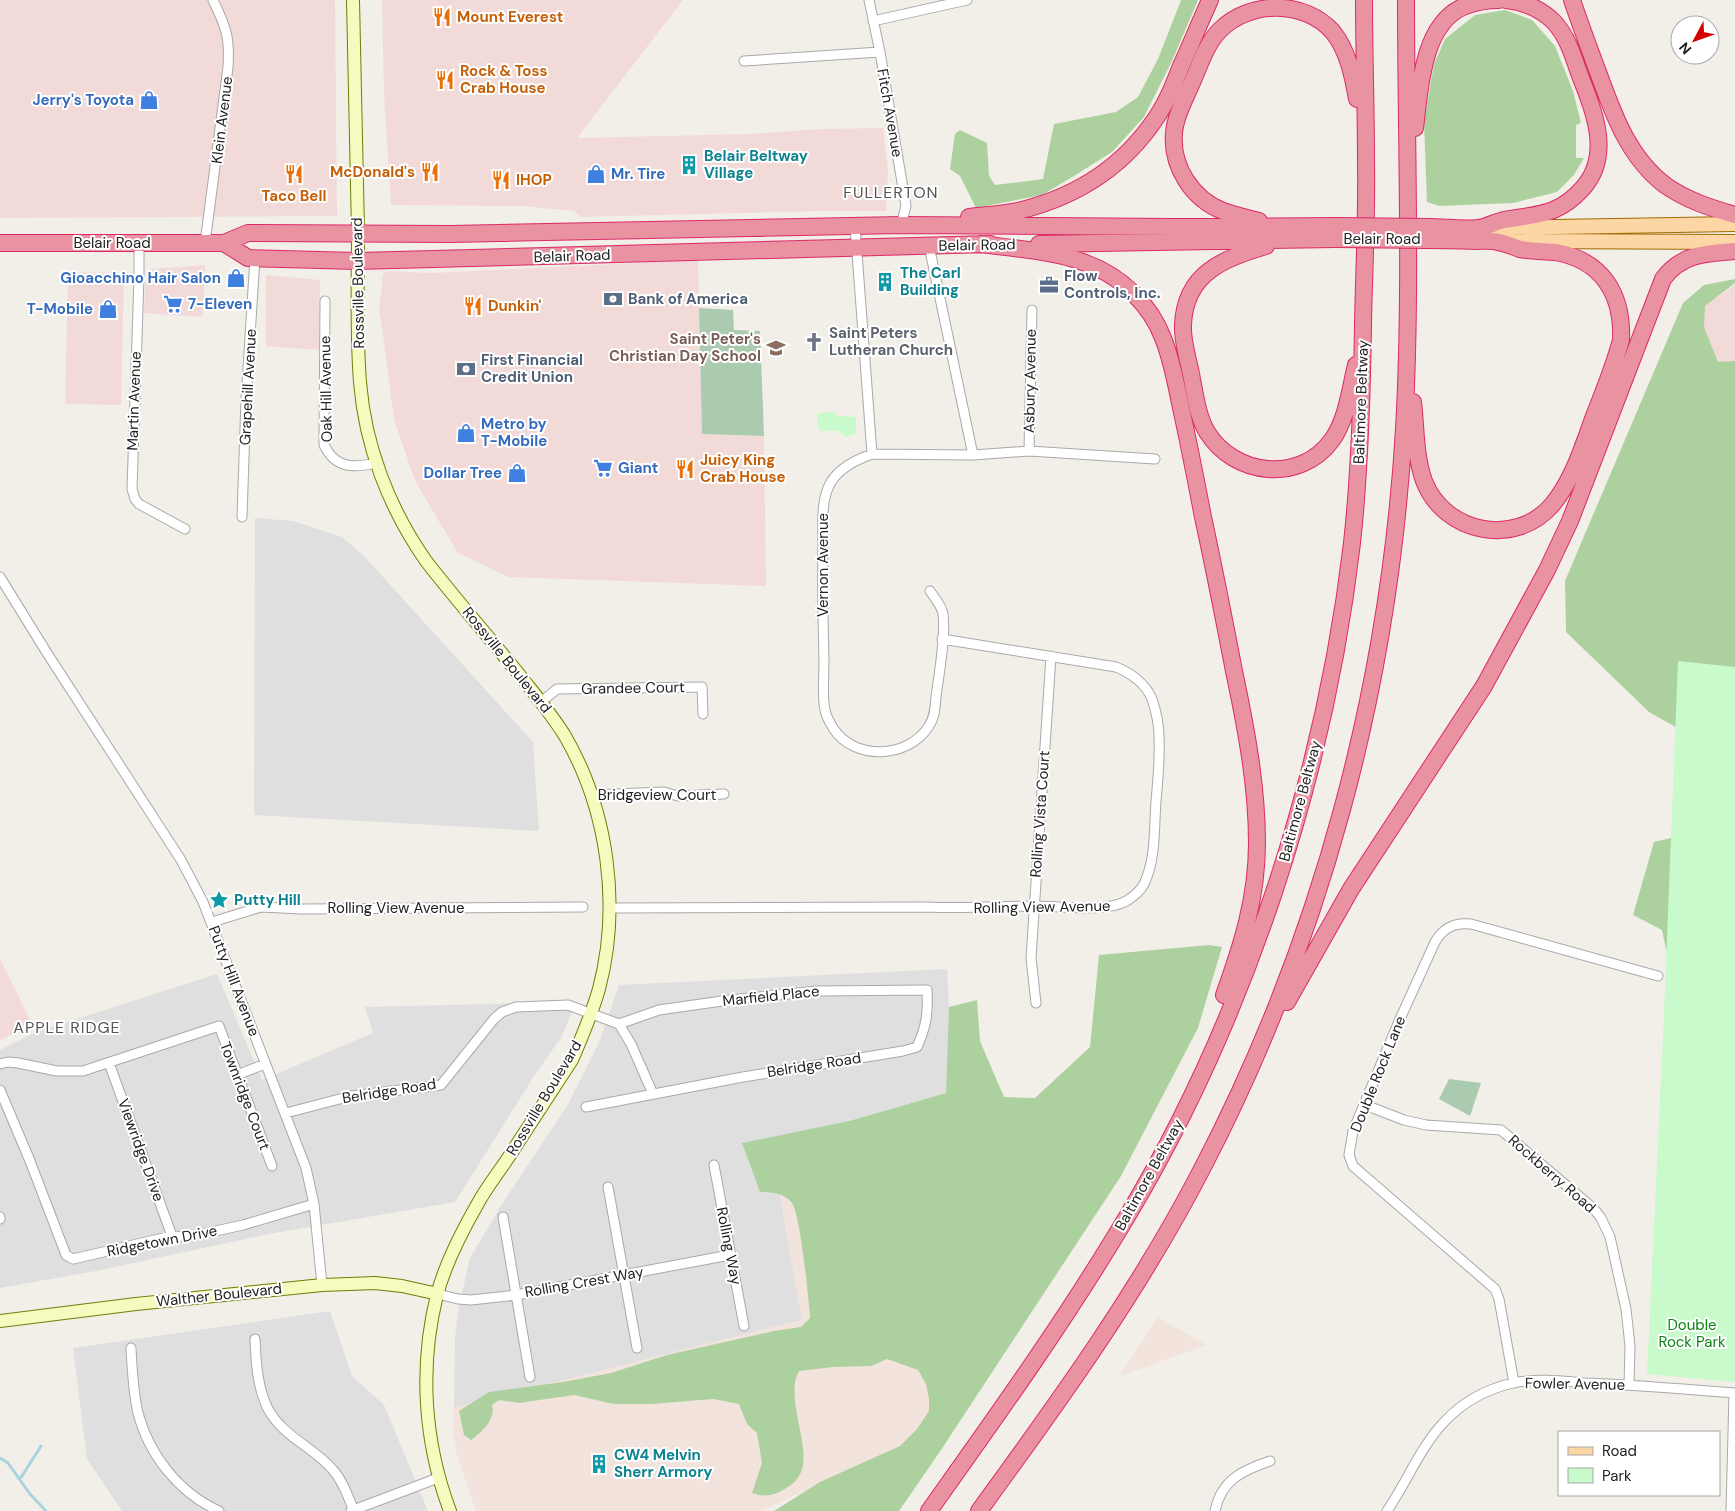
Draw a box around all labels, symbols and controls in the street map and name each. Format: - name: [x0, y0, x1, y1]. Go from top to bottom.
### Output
- restaurant icon: Mount Everest: [431, 6, 453, 28]
- place label: Mount Everest: [457, 7, 563, 27]
- north arrow: [1670, 15, 1720, 65]
- text: N: [1675, 39, 1695, 58]
- place label: Rock & Toss Crab House: [460, 61, 547, 98]
- street label: Fitch Avenue: [872, 67, 908, 159]
- restaurant icon: Rock & Toss Crab House: [434, 69, 456, 91]
- street label: Klein Avenue: [207, 75, 237, 165]
- shop icon: Jerry's Toyota: [138, 89, 160, 111]
- place label: Jerry's Toyota: [32, 90, 134, 110]
- place label: Belair Beltway Village: [704, 146, 808, 183]
- building icon: Belair Beltway Village: [678, 154, 700, 176]
- restaurant icon: McDonald's: [419, 161, 441, 183]
- place label: McDonald's: [330, 162, 415, 182]
- restaurant icon: Taco Bell: [283, 163, 305, 185]
- shop icon: Mr. Tire: [585, 163, 607, 185]
- place label: Mr. Tire: [611, 164, 665, 184]
- restaurant icon: IHOP: [490, 169, 512, 191]
- place label: IHOP: [516, 170, 552, 190]
- district label: FULLERTON: [843, 182, 939, 203]
- place label: Taco Bell: [262, 186, 326, 206]
- street label: Rossville Boulevard: [347, 217, 369, 349]
- street label: Belair Road: [1343, 229, 1421, 249]
- street label: Belair Road: [73, 233, 151, 253]
- street label: Belair Road: [938, 234, 1016, 256]
- street label: Belair Road: [533, 245, 611, 267]
- place label: The Carl Building: [900, 263, 961, 300]
- place label: Flow Controls, Inc.: [1064, 266, 1161, 303]
- shop icon: Gioacchino Hair Salon: [225, 267, 247, 289]
- place label: Gioacchino Hair Salon: [60, 268, 221, 288]
- building icon: The Carl Building: [874, 271, 896, 293]
- office icon: Flow Controls, Inc.: [1038, 274, 1060, 296]
- bank icon: Bank of America: [602, 288, 624, 310]
- place label: Bank of America: [628, 289, 748, 309]
- supermarket icon: 7-Eleven: [162, 293, 184, 315]
- place label: 7-Eleven: [188, 294, 252, 314]
- restaurant icon: Dunkin': [462, 295, 484, 317]
- place label: Dunkin': [488, 296, 541, 316]
- shop icon: T-Mobile: [97, 298, 119, 320]
- place label: T-Mobile: [27, 299, 93, 319]
- place label: Saint Peters Lutheran Church: [829, 323, 953, 360]
- street label: Grapehill Avenue: [235, 328, 261, 446]
- place label: Saint Peter's Christian Day School: [609, 329, 761, 366]
- street label: Asbury Avenue: [1019, 329, 1041, 433]
- church icon: Saint Peters Lutheran Church: [803, 331, 825, 353]
- street label: Oak Hill Avenue: [315, 335, 337, 443]
- school or university icon: Saint Peter's Christian Day School: [765, 337, 787, 359]
- street label: Baltimore Beltway: [1349, 339, 1373, 464]
- place label: First Financial Credit Union: [481, 350, 583, 387]
- street label: Martin Avenue: [122, 351, 146, 451]
- bank icon: First Financial Credit Union: [455, 358, 477, 380]
- place label: Metro by T-Mobile: [481, 414, 547, 451]
- shop icon: Metro by T-Mobile: [455, 422, 477, 444]
- place label: Juicy King Crab House: [700, 450, 785, 487]
- supermarket icon: Giant: [592, 457, 614, 479]
- place label: Giant: [618, 458, 658, 478]
- restaurant icon: Juicy King Crab House: [674, 458, 696, 480]
- shop icon: Dollar Tree: [506, 462, 528, 484]
- place label: Dollar Tree: [423, 463, 502, 483]
- street label: Vernon Avenue: [813, 513, 833, 617]
- street label: Rossville Boulevard: [458, 603, 556, 717]
- street label: Grandee Court: [581, 677, 685, 699]
- street label: Baltimore Beltway: [1274, 738, 1326, 864]
- street label: Rolling Vista Court: [1026, 750, 1054, 878]
- street label: Bridgeview Court: [598, 785, 716, 805]
- place icon: Putty Hill: [208, 889, 230, 911]
- place label: Putty Hill: [234, 890, 301, 910]
- street label: Rolling View Avenue: [973, 896, 1111, 918]
- street label: Rolling View Avenue: [328, 898, 464, 918]
- street label: Putty Hill Avenue: [204, 923, 264, 1039]
- street label: Marfield Place: [722, 981, 820, 1011]
- street label: Double Rock Lane: [1346, 1013, 1410, 1135]
- district label: APPLE RIDGE: [13, 1017, 121, 1038]
- street label: Rossville Boulevard: [502, 1037, 586, 1159]
- street label: Townridge Court: [215, 1039, 275, 1153]
- street label: Belridge Road: [766, 1048, 862, 1082]
- street label: Belridge Road: [341, 1074, 437, 1108]
- street label: Viewridge Drive: [113, 1096, 169, 1204]
- street label: Baltimore Beltway: [1110, 1115, 1188, 1234]
- street label: Rockberry Road: [1504, 1130, 1600, 1218]
- street label: Rolling Way: [712, 1205, 746, 1287]
- street label: Ridgetown Drive: [105, 1220, 219, 1262]
- street label: Rolling Crest Way: [523, 1262, 646, 1302]
- street label: Walther Boulevard: [155, 1278, 283, 1312]
- park label: Double Rock Park: [1658, 1315, 1726, 1352]
- street label: Fowler Avenue: [1525, 1373, 1625, 1395]
- legend: [1558, 1431, 1720, 1496]
- text: Road: [1602, 1441, 1637, 1461]
- place label: CW4 Melvin Sherr Armory: [614, 1445, 712, 1482]
- building icon: CW4 Melvin Sherr Armory: [588, 1453, 610, 1475]
- text: Park: [1602, 1466, 1632, 1486]

